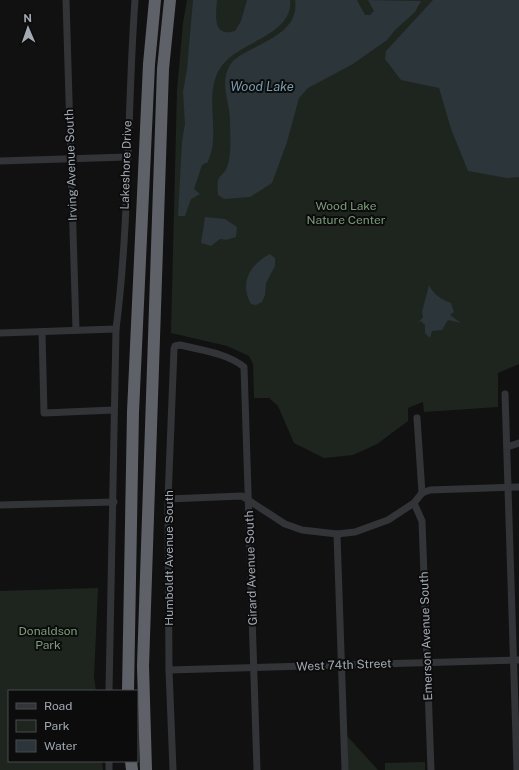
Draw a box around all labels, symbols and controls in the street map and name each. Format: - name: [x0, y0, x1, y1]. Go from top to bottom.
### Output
- north arrow: [8, 8, 48, 48]
- text: N: [23, 12, 32, 24]
- water label: Wood Lake: [230, 79, 294, 94]
- street label: Irving Avenue South: [62, 109, 80, 221]
- street label: Lakeshore Drive: [117, 120, 135, 210]
- park label: Wood Lake Nature Center: [307, 199, 386, 227]
- street label: Humboldt Avenue South: [162, 490, 176, 626]
- street label: Girard Avenue South: [242, 510, 260, 626]
- street label: Emerson Avenue South: [417, 571, 435, 701]
- park label: Donaldson Park: [19, 624, 78, 652]
- street label: West 74th Street: [296, 656, 392, 674]
- legend: [8, 690, 138, 762]
- text: Road: [44, 699, 72, 713]
- text: Park: [44, 719, 70, 733]
- text: Water: [44, 739, 78, 753]

